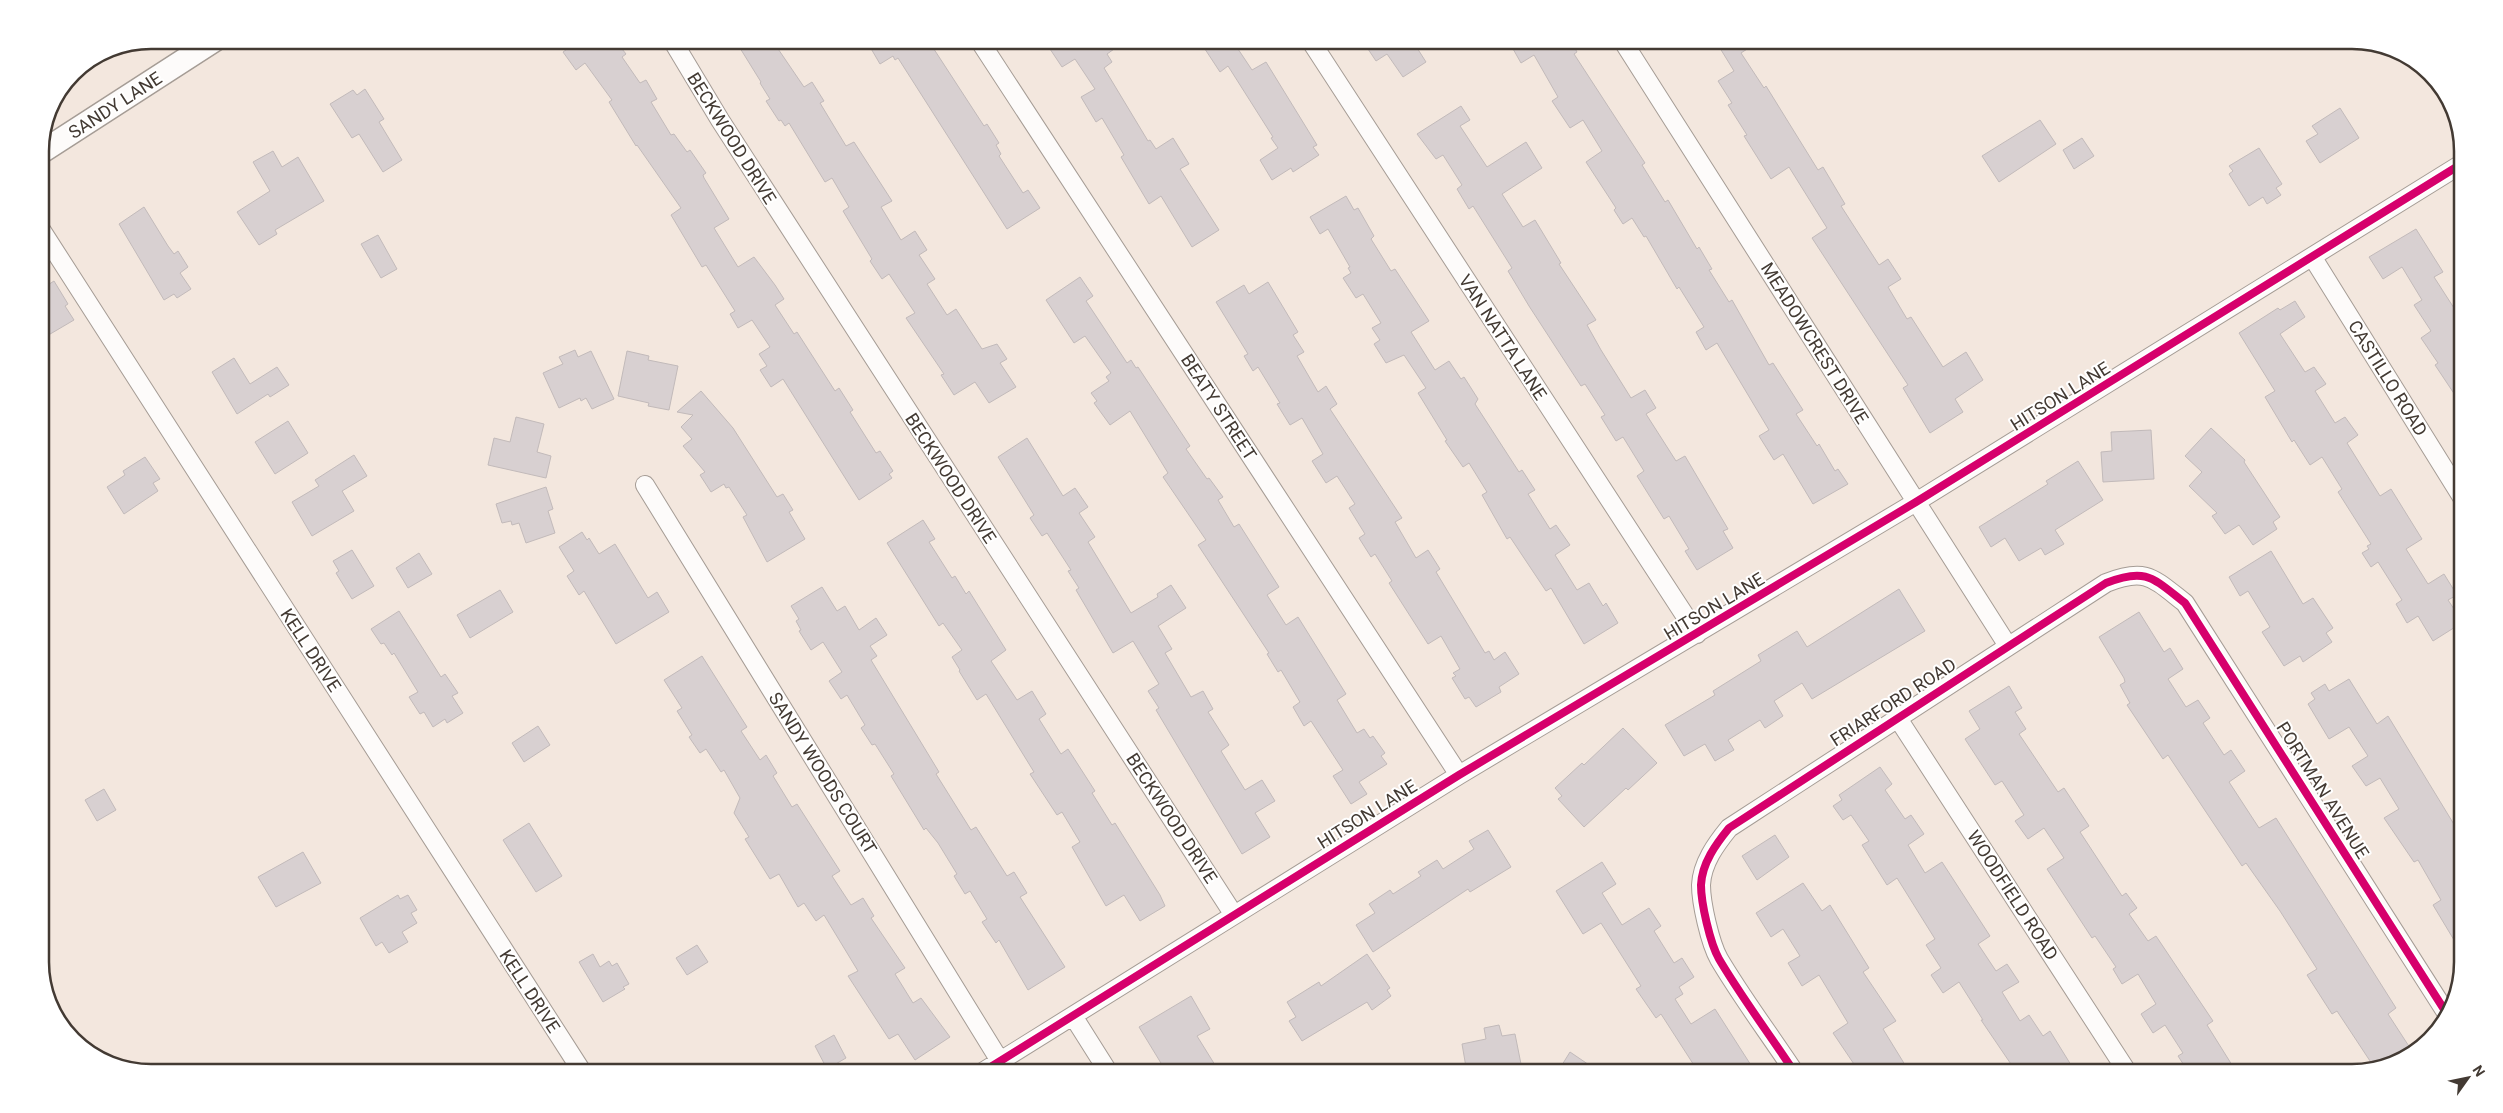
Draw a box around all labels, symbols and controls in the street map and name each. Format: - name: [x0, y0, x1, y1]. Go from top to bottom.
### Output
- street label: SANDY LANE: [65, 67, 165, 143]
- street label: BECKWOOD DRIVE: [683, 68, 781, 208]
- street label: MEADOWCREST DRIVE: [1757, 259, 1873, 427]
- street label: VAN NATTA LANE: [1455, 270, 1551, 404]
- street label: CASTILLO ROAD: [2344, 316, 2432, 440]
- street label: BEATY STREET: [1177, 350, 1261, 464]
- street label: HITSON LANE: [2006, 357, 2114, 435]
- street label: BECKWOOD DRIVE: [901, 409, 1001, 547]
- street label: HITSON LANE: [1660, 568, 1768, 644]
- street label: KELL DRIVE: [276, 604, 346, 696]
- street label: FRIARFORD ROAD: [1826, 654, 1960, 750]
- street label: SANDY WOODS COURT: [765, 688, 881, 858]
- street label: PORTMAN AVENUE: [2272, 718, 2374, 862]
- street label: BECKWOOD DRIVE: [1122, 749, 1222, 887]
- street label: HITSON LANE: [1313, 775, 1421, 853]
- street label: WOODFIELD ROAD: [1963, 826, 2063, 964]
- street label: KELL DRIVE: [495, 945, 565, 1037]
- north arrow: [2443, 1053, 2493, 1103]
- text: N: [2469, 1062, 2488, 1079]

